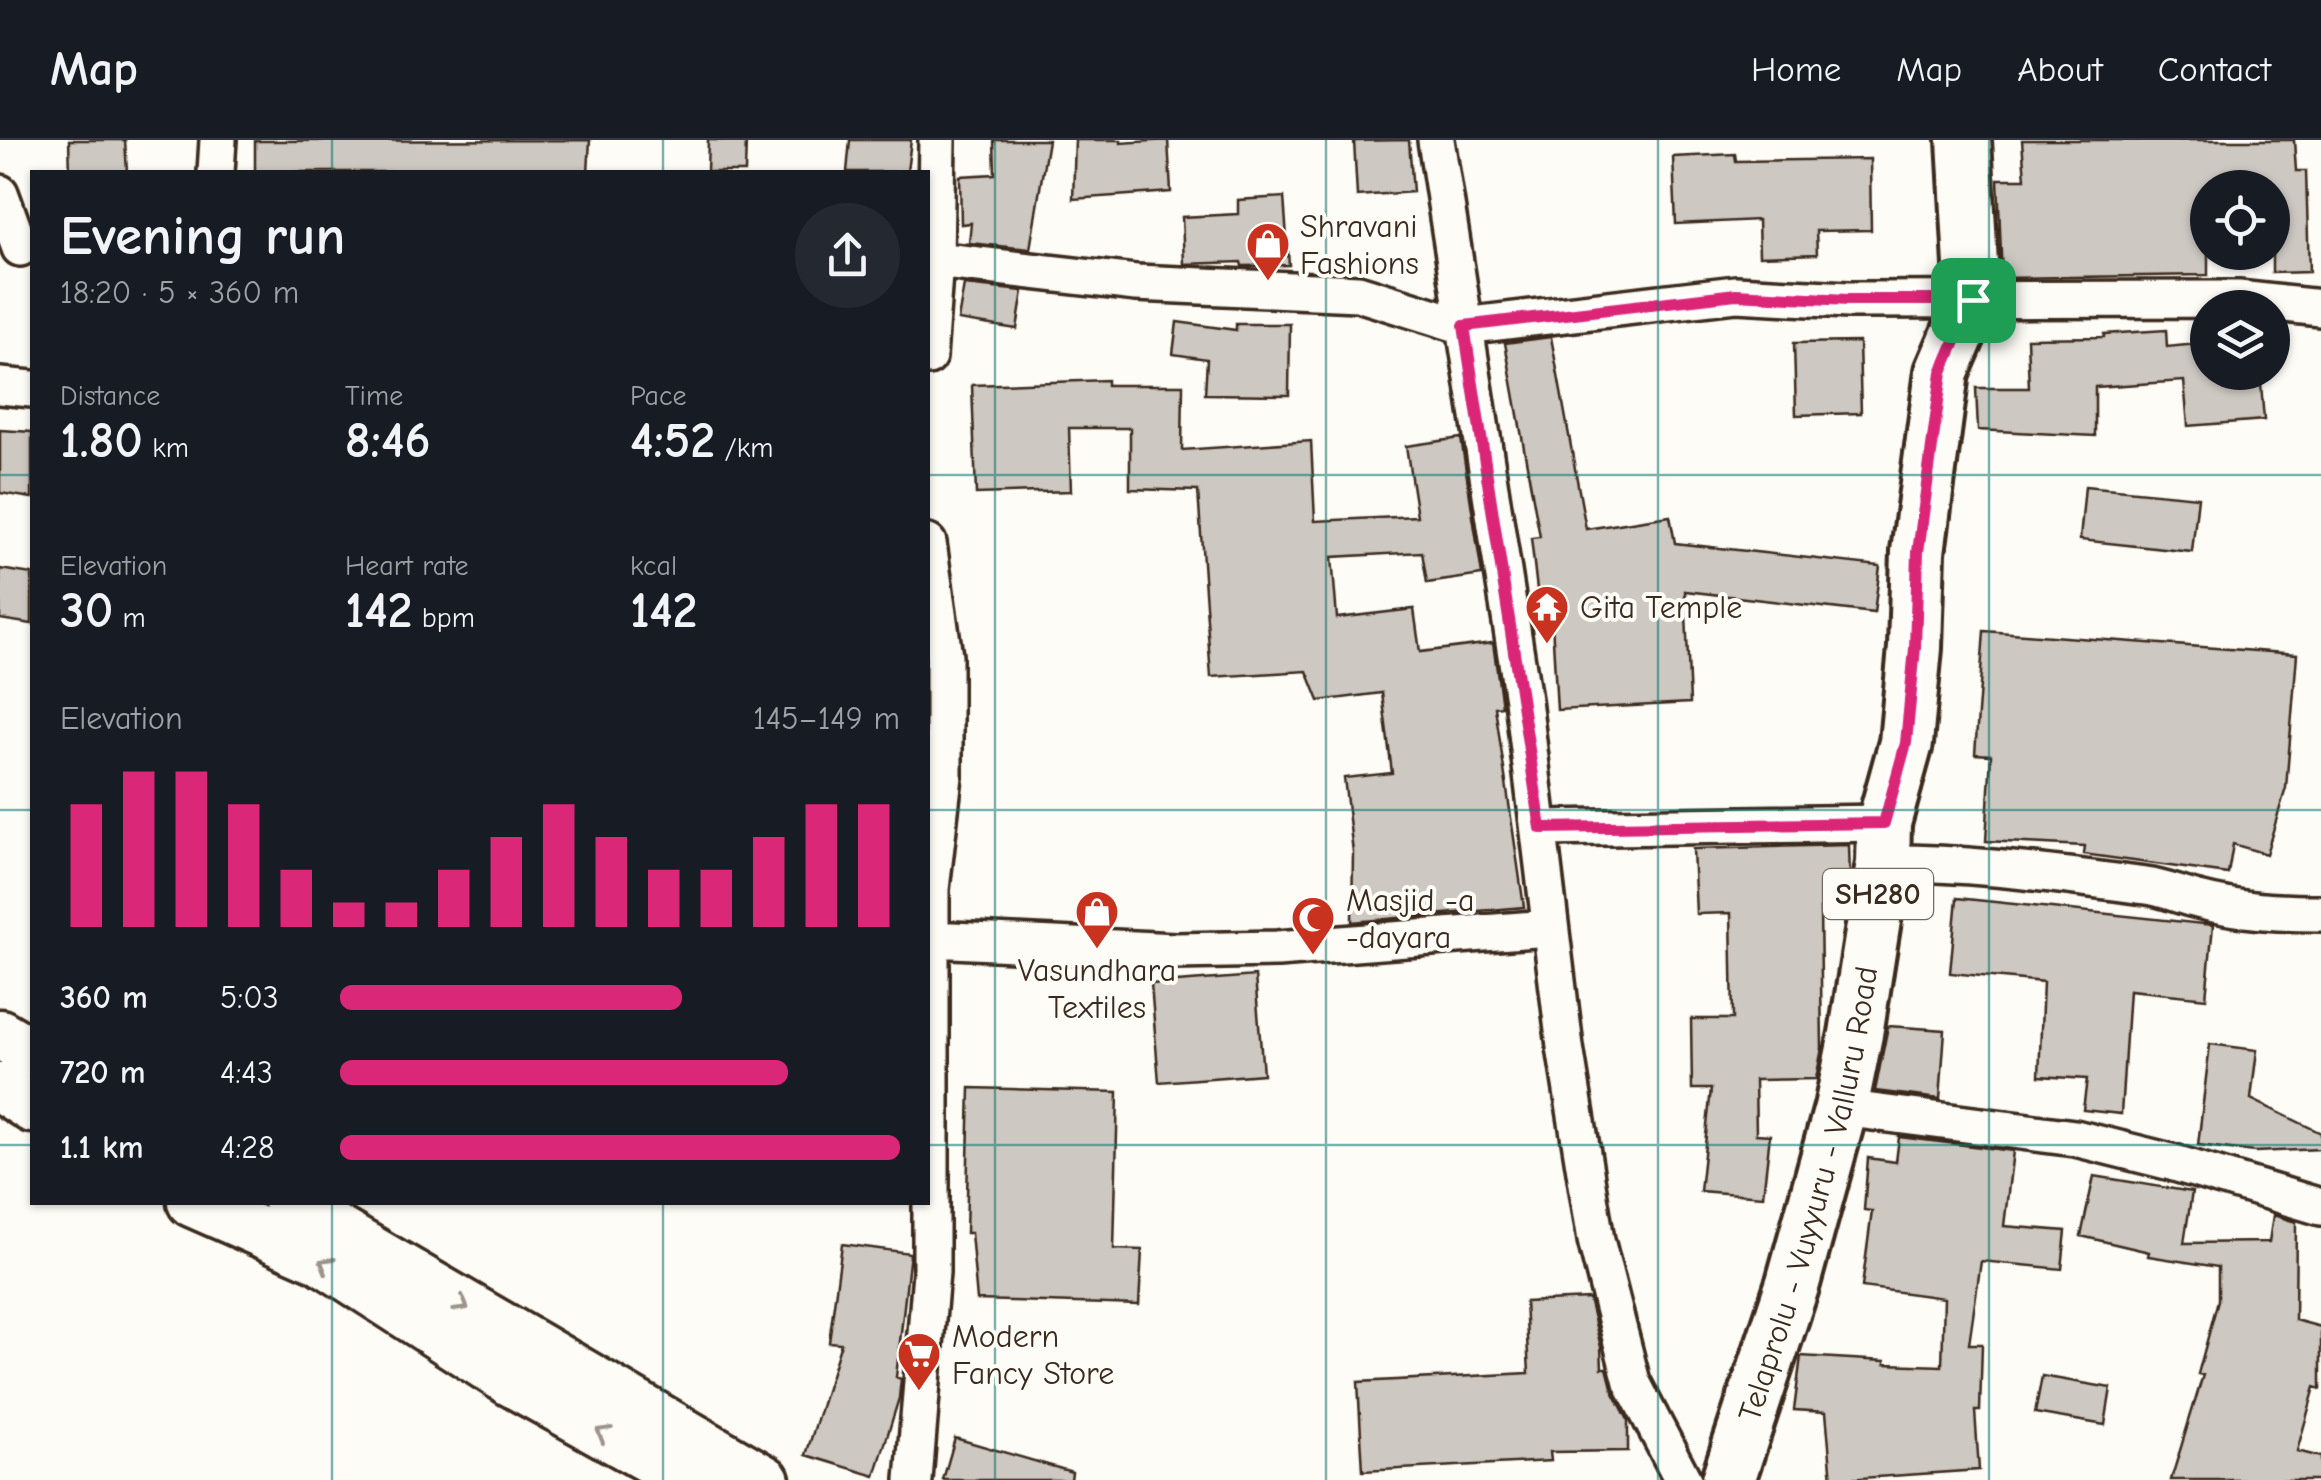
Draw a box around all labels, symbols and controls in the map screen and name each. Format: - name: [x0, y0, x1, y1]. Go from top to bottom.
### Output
- text: Map: [50, 42, 138, 97]
- text: Home: [1751, 49, 1841, 90]
- text: Map: [1896, 49, 1962, 90]
- text: About: [2017, 49, 2103, 90]
- text: Contact: [2158, 49, 2271, 90]
- map controls: [2190, 170, 2290, 390]
- button: locate: [2190, 170, 2290, 270]
- button: share: [795, 203, 900, 308]
- text: Evening run: [60, 204, 345, 268]
- place label: Shravani Fashions: [1300, 208, 1419, 282]
- shop icon: Shravani Fashions: [1245, 221, 1291, 282]
- pin: [1931, 258, 2016, 343]
- icon: arrive: [1946, 273, 2001, 328]
- text: 18:20 · 5 × 360 m: [60, 274, 299, 311]
- button: layers: [2190, 290, 2290, 390]
- text: Distance: [60, 380, 160, 412]
- text: Time: [345, 380, 403, 412]
- text: Pace: [630, 380, 686, 412]
- text: 1.80: [60, 412, 143, 470]
- text: 8:46: [345, 412, 431, 470]
- text: 4:52: [630, 412, 715, 470]
- text: km: [143, 432, 189, 464]
- text: /km: [715, 432, 774, 464]
- text: Elevation: [60, 550, 167, 582]
- text: Heart rate: [345, 550, 468, 582]
- text: kcal: [630, 550, 677, 582]
- text: 30: [60, 582, 113, 640]
- text: 142: [345, 582, 413, 640]
- text: 142: [630, 582, 698, 640]
- temple icon: Gita Temple: [1524, 584, 1570, 645]
- place label: Gita Temple: [1580, 589, 1742, 626]
- text: m: [113, 602, 146, 634]
- text: bpm: [413, 602, 475, 634]
- text: Elevation: [60, 700, 183, 737]
- text: 145–149 m: [753, 700, 900, 737]
- road number: SH280: [1823, 869, 1933, 919]
- place label: Masjid -a -dayara: [1346, 882, 1474, 956]
- shop icon: Vasundhara Textiles: [1074, 889, 1120, 950]
- mosque icon: Masjid -a -dayara: [1290, 895, 1336, 956]
- place label: Vasundhara Textiles: [1018, 952, 1176, 1026]
- street label: Telaprolu - Vuyyuru - Valluru Road: [1730, 964, 1885, 1426]
- text: 360 m: [60, 979, 148, 1016]
- text: 5:03: [220, 979, 279, 1016]
- text: 720 m: [60, 1054, 146, 1091]
- text: 4:43: [220, 1054, 273, 1091]
- text: 1.1 km: [60, 1129, 143, 1166]
- text: 4:28: [220, 1129, 275, 1166]
- one-way arrow: [319, 1256, 337, 1276]
- one-way arrow: [451, 1293, 469, 1312]
- place label: Modern Fancy Store: [952, 1318, 1114, 1392]
- supermarket icon: Modern Fancy Store: [896, 1331, 942, 1392]
- one-way arrow: [595, 1426, 613, 1446]

